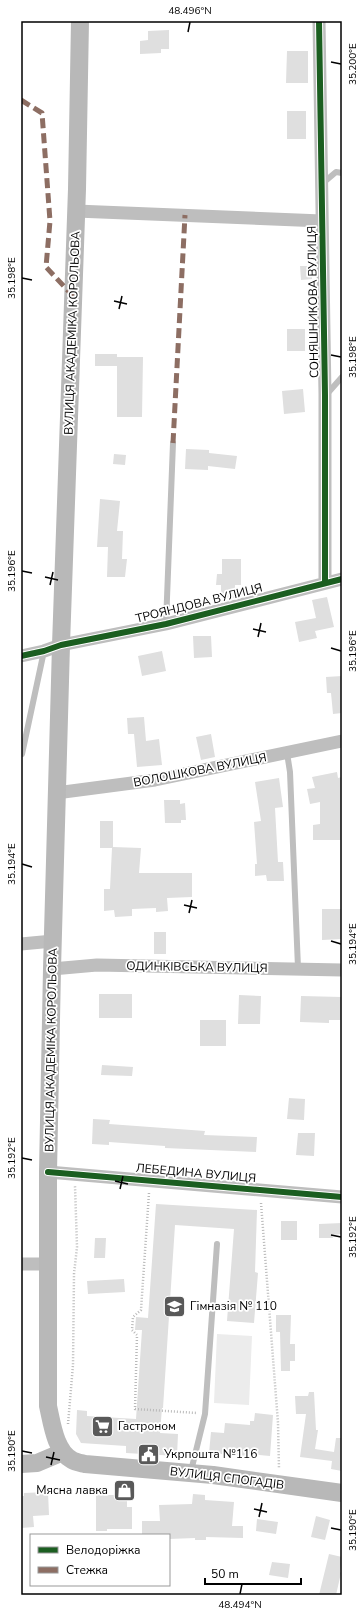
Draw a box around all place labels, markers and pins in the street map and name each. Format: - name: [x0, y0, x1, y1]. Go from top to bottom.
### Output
- school or university icon: Гімназія № 110: [161, 1293, 187, 1319]
- place label: Гімназія № 110: [190, 1298, 277, 1314]
- supermarket icon: Гастроном: [89, 1413, 115, 1439]
- place label: Гастроном: [118, 1418, 176, 1434]
- public building icon: Укрпошта №116: [135, 1441, 161, 1467]
- place label: Укрпошта №116: [163, 1446, 257, 1462]
- shop icon: Мясна лавка: [111, 1477, 137, 1503]
- place label: Мясна лавка: [36, 1482, 108, 1498]

